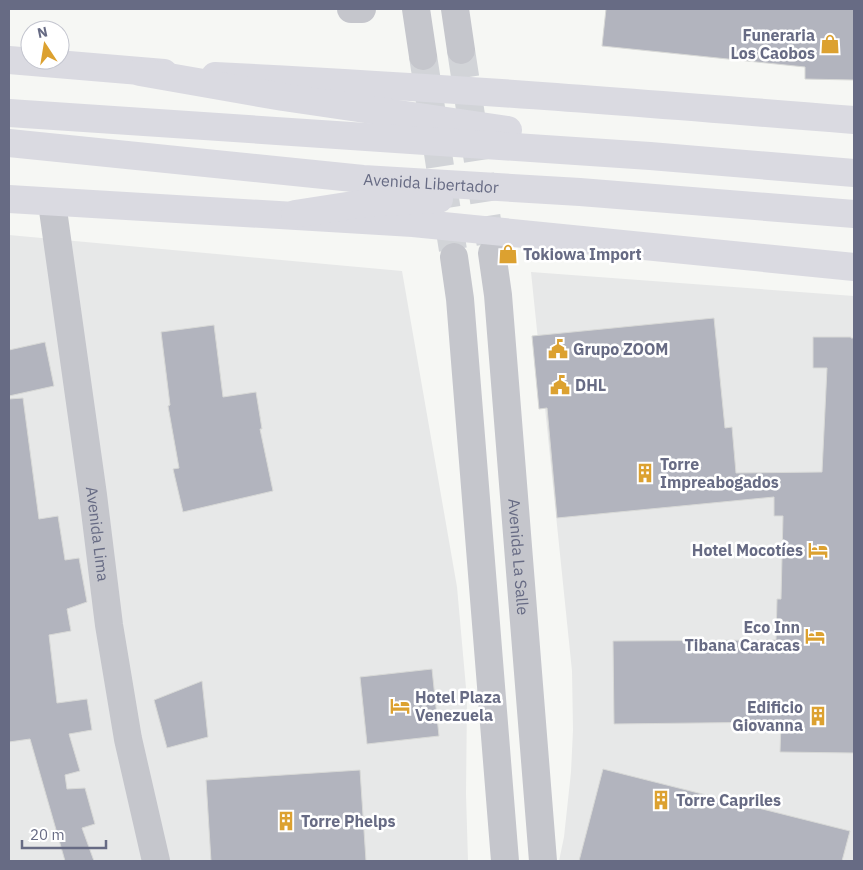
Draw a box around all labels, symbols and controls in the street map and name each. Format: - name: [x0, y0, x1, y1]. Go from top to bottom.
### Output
- north arrow: [20, 20, 70, 70]
- text: N: [35, 22, 49, 42]
- place label: Funeraria Los Caobos: [730, 25, 815, 63]
- shop icon: Funeraria Los Caobos: [819, 33, 841, 55]
- street label: Avenida Libertador: [363, 169, 499, 197]
- shop icon: Tokiowa Import: [497, 243, 519, 265]
- place label: Tokiowa Import: [523, 244, 642, 264]
- public building icon: Grupo ZOOM: [547, 338, 569, 360]
- place label: Grupo ZOOM: [573, 339, 668, 359]
- public building icon: DHL: [549, 374, 571, 396]
- place label: DHL: [575, 375, 606, 395]
- place label: Torre Impreabogados: [660, 454, 779, 492]
- building icon: Torre Impreabogados: [634, 462, 656, 484]
- street label: Avenida Lima: [82, 485, 114, 583]
- street label: Avenida La Salle: [504, 498, 533, 616]
- hotel icon: Hotel Mocotíes: [807, 539, 829, 561]
- place label: Hotel Mocotíes: [692, 540, 803, 560]
- place label: Eco Inn Tibana Caracas: [685, 617, 800, 655]
- hotel icon: Eco Inn Tibana Caracas: [804, 625, 826, 647]
- place label: Hotel Plaza Venezuela: [415, 687, 501, 725]
- hotel icon: Hotel Plaza Venezuela: [389, 695, 411, 717]
- place label: Edificio Giovanna: [732, 697, 803, 735]
- building icon: Edificio Giovanna: [807, 705, 829, 727]
- building icon: Torre Capriles: [650, 789, 672, 811]
- place label: Torre Capriles: [676, 790, 781, 810]
- building icon: Torre Phelps: [275, 810, 297, 832]
- place label: Torre Phelps: [301, 811, 396, 831]
- scale bar: [22, 818, 106, 850]
- text: 20 m: [30, 825, 65, 844]

